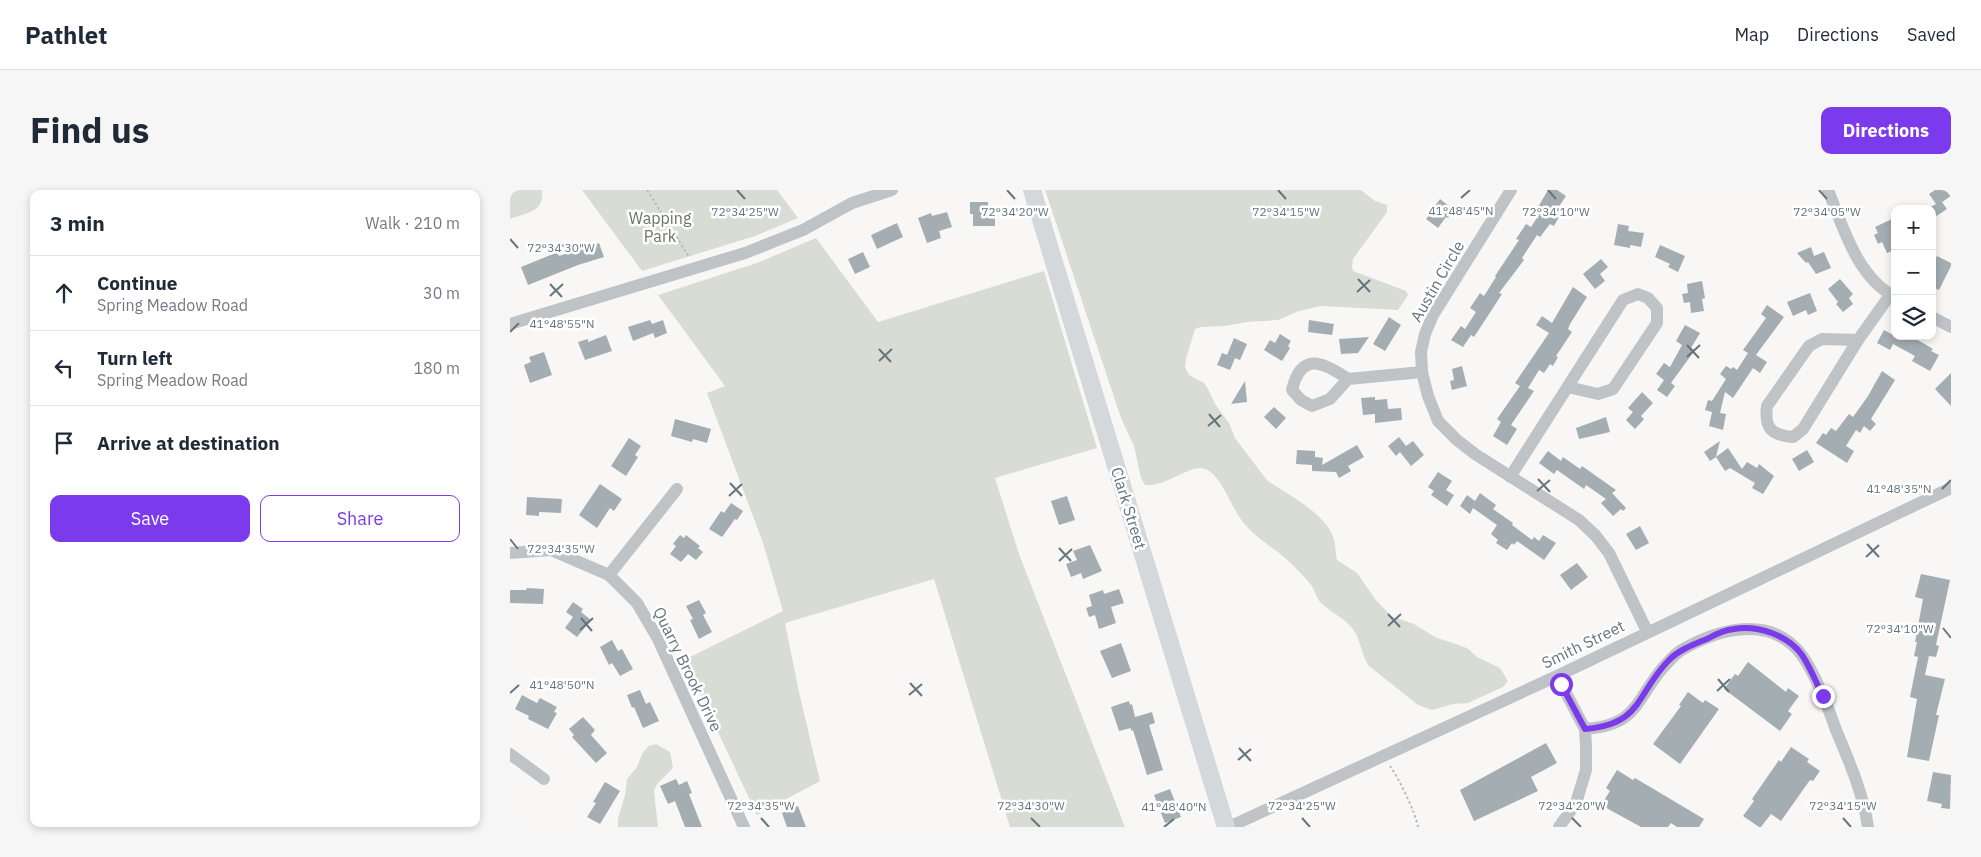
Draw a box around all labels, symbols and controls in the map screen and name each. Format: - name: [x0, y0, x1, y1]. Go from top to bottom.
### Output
- text: Pathlet: [25, 19, 107, 51]
- text: Map: [1734, 23, 1769, 46]
- text: Directions: [1797, 23, 1879, 46]
- text: Saved: [1907, 23, 1956, 46]
- text: Find us: [30, 107, 149, 153]
- button: Directions: [1821, 107, 1951, 154]
- text: 41°48'45"N: [1428, 203, 1494, 218]
- text: 72°34'25"W: [711, 204, 779, 219]
- text: 72°34'20"W: [981, 204, 1049, 219]
- text: 72°34'15"W: [1252, 204, 1320, 219]
- text: 72°34'10"W: [1522, 204, 1590, 219]
- text: 72°34'05"W: [1793, 204, 1861, 219]
- map controls: [1891, 205, 1936, 340]
- button: +: [1891, 205, 1936, 250]
- park label: Wapping Park: [629, 208, 692, 246]
- text: 3 min: [50, 209, 105, 237]
- text: Walk · 210 m: [365, 213, 460, 233]
- street label: Austin Circle: [1406, 237, 1468, 325]
- text: 72°34'30"W: [527, 240, 595, 255]
- button: −: [1891, 250, 1936, 295]
- text: Continue: [97, 271, 177, 295]
- icon: ahead: [50, 279, 78, 307]
- text: 30 m: [423, 283, 460, 303]
- text: Spring Meadow Road: [97, 295, 248, 315]
- button: layers: [1891, 295, 1936, 340]
- text: 41°48'55"N: [529, 316, 595, 331]
- text: Turn left: [97, 346, 173, 370]
- icon: left: [50, 354, 78, 382]
- text: 180 m: [413, 358, 460, 378]
- text: Spring Meadow Road: [97, 370, 248, 390]
- icon: arrive: [50, 429, 78, 457]
- text: Arrive at destination: [97, 431, 280, 455]
- street label: Clark Street: [1107, 465, 1151, 551]
- text: 41°48'35"N: [1866, 481, 1932, 496]
- button: Save: [50, 495, 250, 542]
- button: Share: [260, 495, 460, 542]
- text: 72°34'35"W: [527, 541, 595, 556]
- street label: Quarry Brook Drive: [649, 603, 727, 735]
- street label: Smith Street: [1538, 615, 1628, 673]
- text: 72°34'10"W: [1866, 621, 1934, 636]
- route start: [1550, 673, 1573, 696]
- text: 41°48'50"N: [529, 677, 595, 692]
- route end: [1812, 685, 1835, 708]
- text: 72°34'35"W: [727, 798, 795, 813]
- text: 72°34'30"W: [997, 798, 1065, 813]
- text: 72°34'25"W: [1268, 798, 1336, 813]
- text: 72°34'20"W: [1538, 798, 1606, 813]
- text: 72°34'15"W: [1809, 798, 1877, 813]
- text: 41°48'40"N: [1141, 799, 1207, 814]

